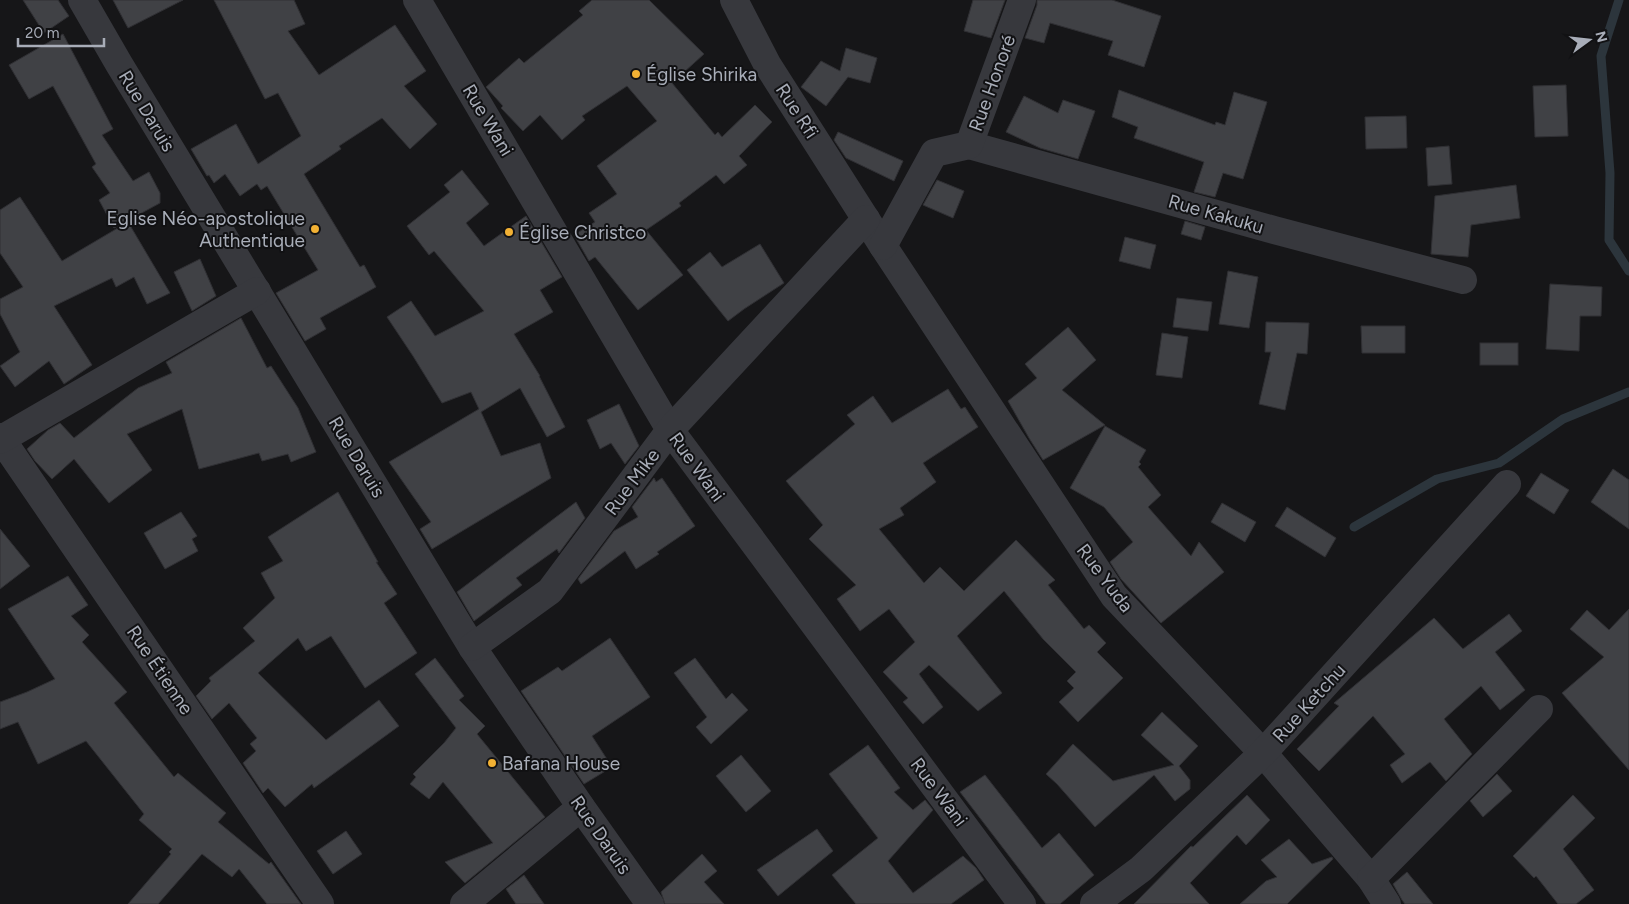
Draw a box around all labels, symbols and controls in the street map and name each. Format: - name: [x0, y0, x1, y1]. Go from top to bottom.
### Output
- scale bar: [18, 15, 104, 47]
- north arrow: [1564, 15, 1614, 65]
- text: 20 m: [25, 24, 59, 42]
- text: N: [1591, 29, 1611, 44]
- street label: Rue Honoré: [964, 31, 1020, 135]
- place label: Église Shirika: [646, 63, 757, 86]
- street label: Rue Daruis: [114, 66, 180, 156]
- marker: Église Shirika: [630, 68, 642, 80]
- street label: Rue Rfi: [771, 79, 823, 143]
- street label: Rue Wani: [458, 80, 518, 160]
- street label: Rue Kakuku: [1166, 189, 1266, 239]
- place label: Eglise Néo-apostolique Authentique: [107, 207, 305, 252]
- place label: Église Christco: [519, 221, 646, 244]
- marker: Eglise Néo-apostolique Authentique: [309, 223, 321, 235]
- marker: Église Christco: [503, 226, 515, 238]
- street label: Rue Daruis: [324, 412, 390, 502]
- street label: Rue Wani: [664, 428, 730, 506]
- street label: Rue Mike: [600, 444, 664, 520]
- street label: Rue Yuda: [1072, 539, 1138, 617]
- street label: Rue Étienne: [122, 621, 198, 719]
- street label: Rue Ketchu: [1268, 659, 1350, 747]
- place label: Bafana House: [502, 752, 620, 775]
- street label: Rue Wani: [906, 753, 972, 831]
- marker: Bafana House: [486, 757, 498, 769]
- street label: Rue Daruis: [566, 791, 636, 879]

